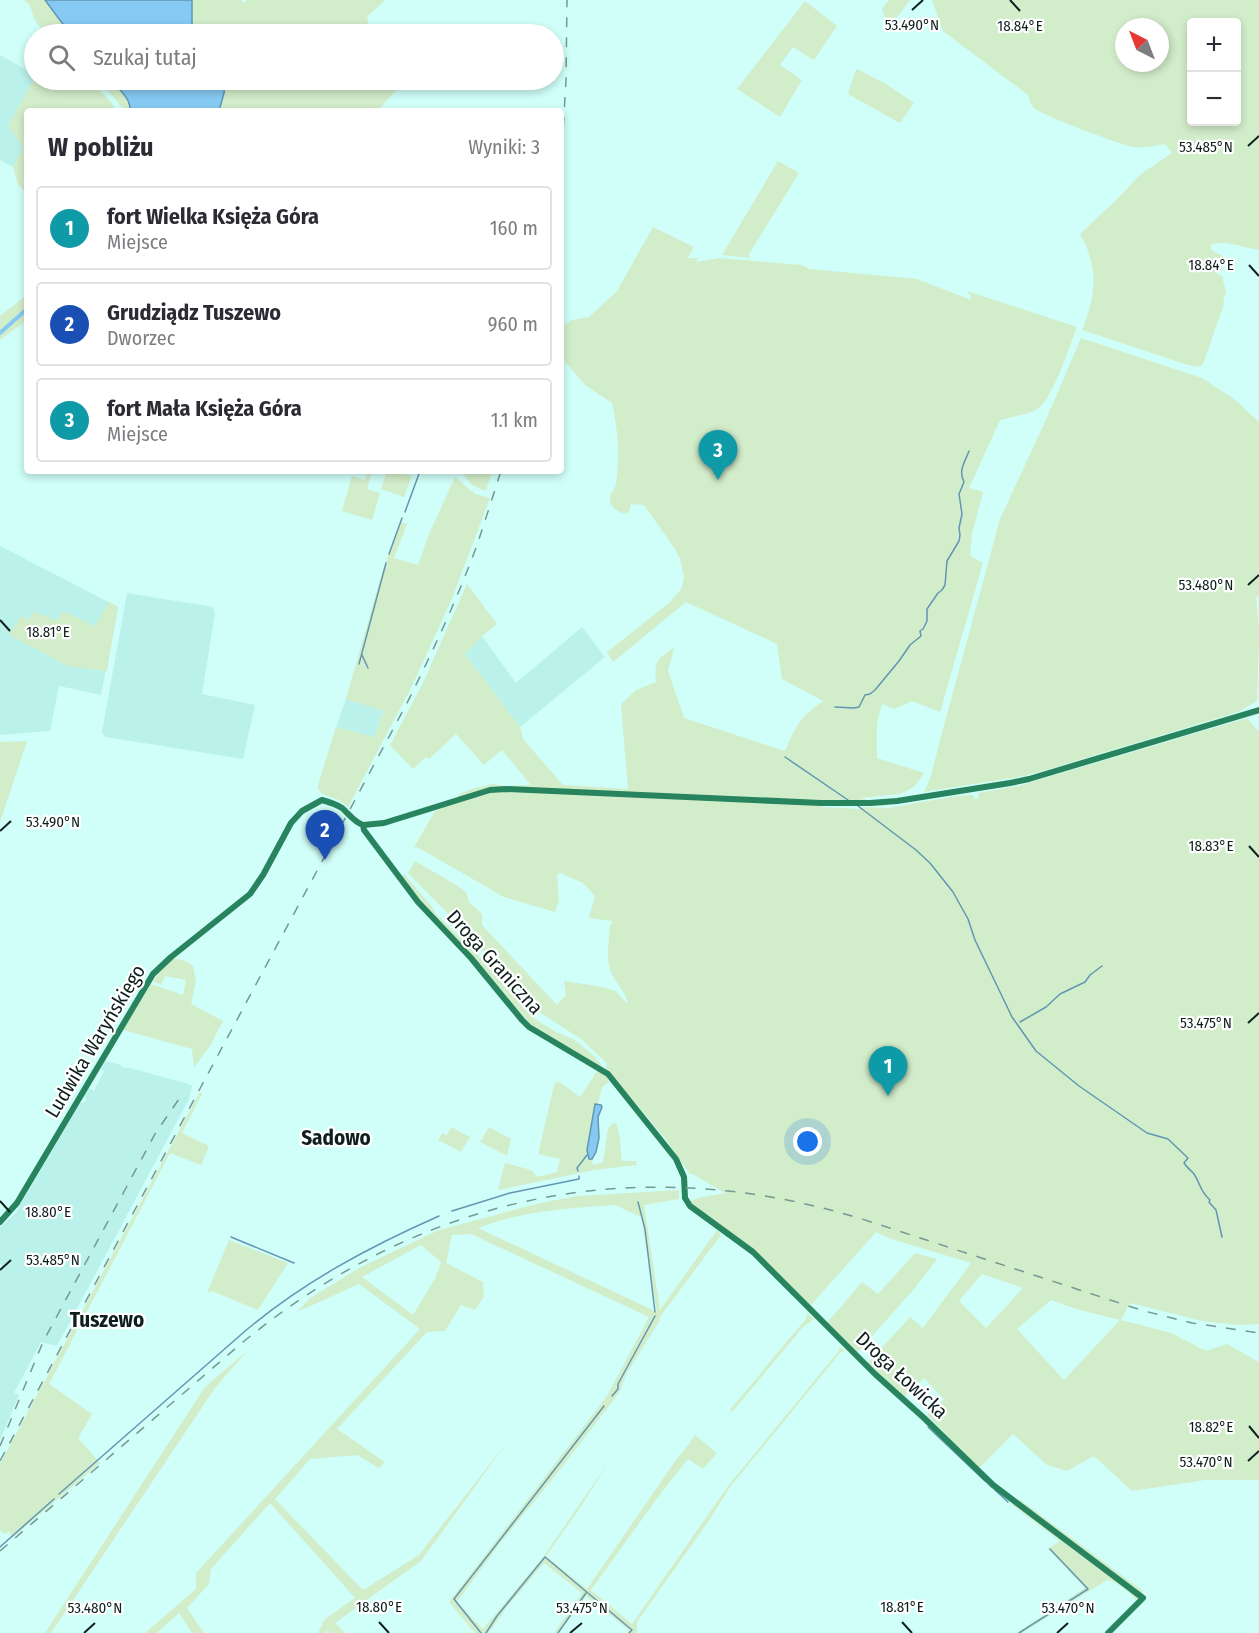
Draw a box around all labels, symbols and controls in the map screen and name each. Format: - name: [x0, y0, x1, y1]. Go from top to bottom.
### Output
- text: 53.490°N: [885, 16, 939, 34]
- text: 18.84°E: [997, 17, 1043, 35]
- north arrow: [1115, 18, 1169, 72]
- map controls: [1187, 18, 1241, 126]
- button: +: [1187, 18, 1241, 72]
- search box: [24, 24, 564, 90]
- icon: search: [45, 41, 78, 74]
- text: Szukaj tutaj: [93, 44, 197, 71]
- button: −: [1187, 72, 1241, 126]
- text: W pobliżu: [48, 132, 154, 163]
- text: Wyniki: 3: [468, 135, 540, 159]
- text: 53.485°N: [1179, 138, 1233, 156]
- text: fort Wielka Księża Góra: [107, 203, 319, 230]
- text: 1: [65, 216, 74, 240]
- text: 160 m: [490, 216, 538, 240]
- text: Miejsce: [107, 230, 168, 254]
- text: 18.84°E: [1188, 256, 1234, 274]
- text: Grudziądz Tuszewo: [107, 299, 281, 326]
- text: 2: [65, 312, 74, 336]
- text: 960 m: [488, 312, 538, 336]
- text: Dworzec: [107, 326, 175, 350]
- text: fort Mała Księża Góra: [107, 395, 302, 422]
- text: 3: [65, 408, 74, 432]
- text: 1.1 km: [491, 408, 538, 432]
- text: Miejsce: [107, 422, 168, 446]
- pin: 3: [698, 430, 738, 480]
- text: 53.480°N: [1179, 576, 1233, 594]
- text: 18.81°E: [26, 623, 70, 641]
- pin: 2: [306, 810, 344, 860]
- text: 53.490°N: [26, 813, 80, 831]
- text: 18.83°E: [1189, 837, 1233, 855]
- street label: Droga Graniczna: [442, 905, 548, 1019]
- street label: Ludwika Waryńskiego: [40, 960, 150, 1122]
- text: 53.475°N: [1180, 1014, 1232, 1032]
- pin: 1: [868, 1046, 908, 1096]
- district label: Sadowo: [301, 1125, 371, 1151]
- your location: [793, 1127, 822, 1156]
- text: 18.80°E: [25, 1203, 71, 1221]
- text: 53.485°N: [26, 1251, 80, 1269]
- district label: Tuszewo: [70, 1307, 144, 1333]
- street label: Droga Łowicka: [851, 1326, 953, 1424]
- text: 18.82°E: [1189, 1418, 1233, 1436]
- text: 53.470°N: [1179, 1453, 1233, 1471]
- text: 18.80°E: [356, 1598, 402, 1616]
- text: 18.81°E: [880, 1598, 924, 1616]
- text: 53.480°N: [68, 1599, 122, 1617]
- text: 53.475°N: [556, 1599, 608, 1617]
- text: 53.470°N: [1041, 1599, 1095, 1617]

